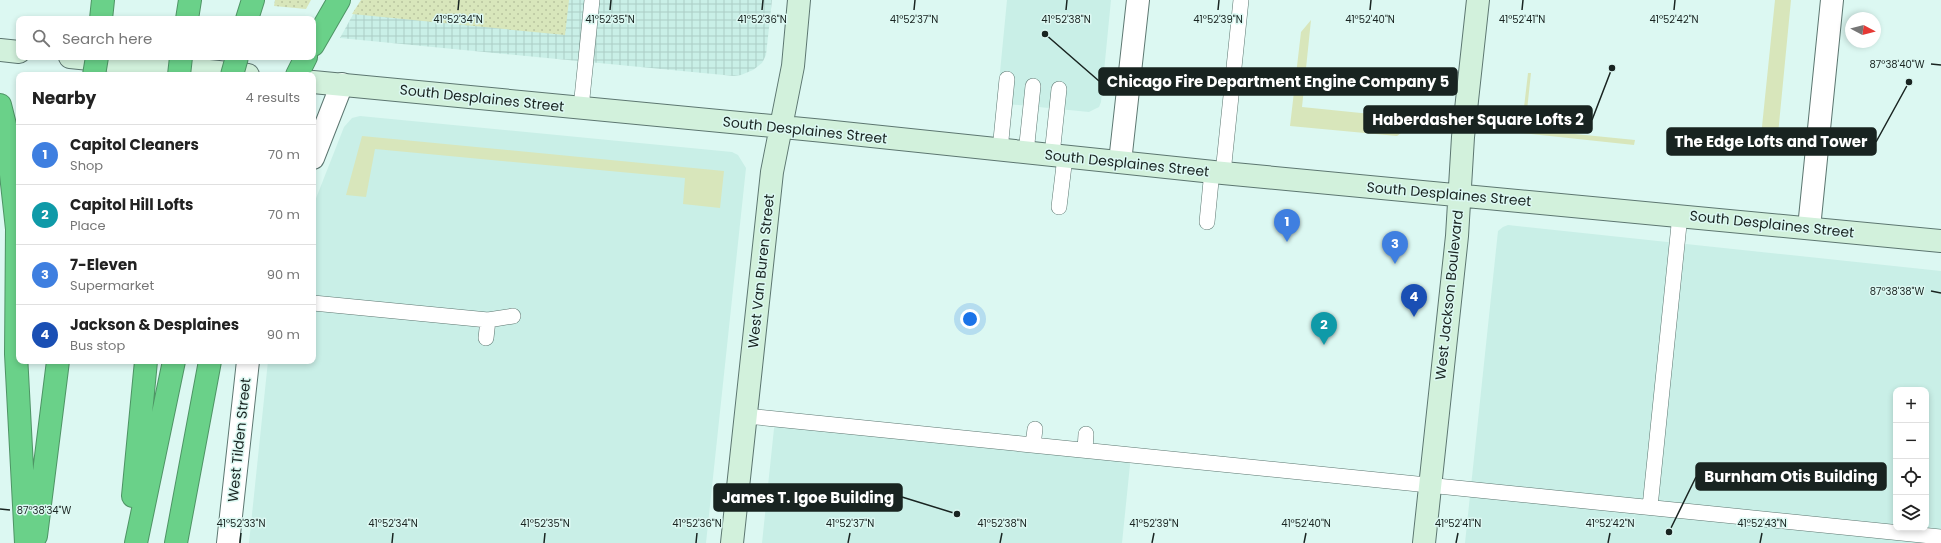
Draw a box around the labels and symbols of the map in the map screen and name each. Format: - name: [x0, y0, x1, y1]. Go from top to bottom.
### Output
- text: 41°52'34"N: [433, 12, 483, 27]
- text: 41°52'35"N: [585, 12, 635, 27]
- text: 41°52'36"N: [737, 12, 787, 27]
- text: 41°52'37"N: [890, 12, 938, 27]
- text: 41°52'38"N: [1041, 12, 1091, 27]
- text: 41°52'39"N: [1193, 12, 1243, 27]
- text: 41°52'40"N: [1345, 12, 1395, 27]
- text: 41°52'41"N: [1499, 12, 1545, 27]
- text: 41°52'42"N: [1649, 12, 1699, 27]
- north arrow: [1845, 12, 1881, 48]
- text: 87°38'40"W: [1870, 57, 1925, 72]
- callout: Chicago Fire Department Engine Company 5: [1099, 68, 1457, 95]
- text: Chicago Fire Department Engine Company 5: [1107, 71, 1449, 92]
- street label: South Desplaines Street: [399, 79, 565, 117]
- callout: Haberdasher Square Lofts 2: [1364, 106, 1592, 133]
- text: Haberdasher Square Lofts 2: [1372, 109, 1584, 130]
- street label: South Desplaines Street: [722, 111, 888, 149]
- callout: The Edge Lofts and Tower: [1667, 128, 1876, 155]
- text: The Edge Lofts and Tower: [1675, 131, 1868, 152]
- street label: South Desplaines Street: [1044, 144, 1210, 182]
- street label: South Desplaines Street: [1366, 177, 1532, 211]
- street label: West Van Buren Street: [743, 193, 779, 349]
- street label: South Desplaines Street: [1689, 205, 1855, 243]
- pin: 1: [1274, 209, 1300, 242]
- street label: West Jackson Boulevard: [1430, 209, 1468, 381]
- pin: 3: [1382, 231, 1408, 264]
- pin: 4: [1401, 284, 1427, 317]
- text: 87°38'38"W: [1870, 284, 1925, 299]
- your location: [960, 309, 980, 329]
- pin: 2: [1311, 312, 1337, 345]
- street label: West Tilden Street: [223, 377, 255, 503]
- callout: Burnham Otis Building: [1696, 463, 1886, 490]
- text: Burnham Otis Building: [1704, 466, 1878, 487]
- callout: James T. Igoe Building: [714, 484, 902, 511]
- text: James T. Igoe Building: [722, 487, 894, 508]
- text: 87°38'34"W: [17, 503, 71, 518]
- text: 41°52'33"N: [217, 516, 265, 531]
- text: 41°52'34"N: [368, 516, 418, 531]
- text: 41°52'35"N: [520, 516, 570, 531]
- text: 41°52'36"N: [672, 516, 722, 531]
- text: 41°52'37"N: [826, 516, 874, 531]
- text: 41°52'38"N: [977, 516, 1027, 531]
- text: 41°52'39"N: [1129, 516, 1179, 531]
- text: 41°52'40"N: [1281, 516, 1331, 531]
- text: 41°52'41"N: [1435, 516, 1481, 531]
- text: 41°52'42"N: [1585, 516, 1635, 531]
- text: 41°52'43"N: [1737, 516, 1787, 531]

